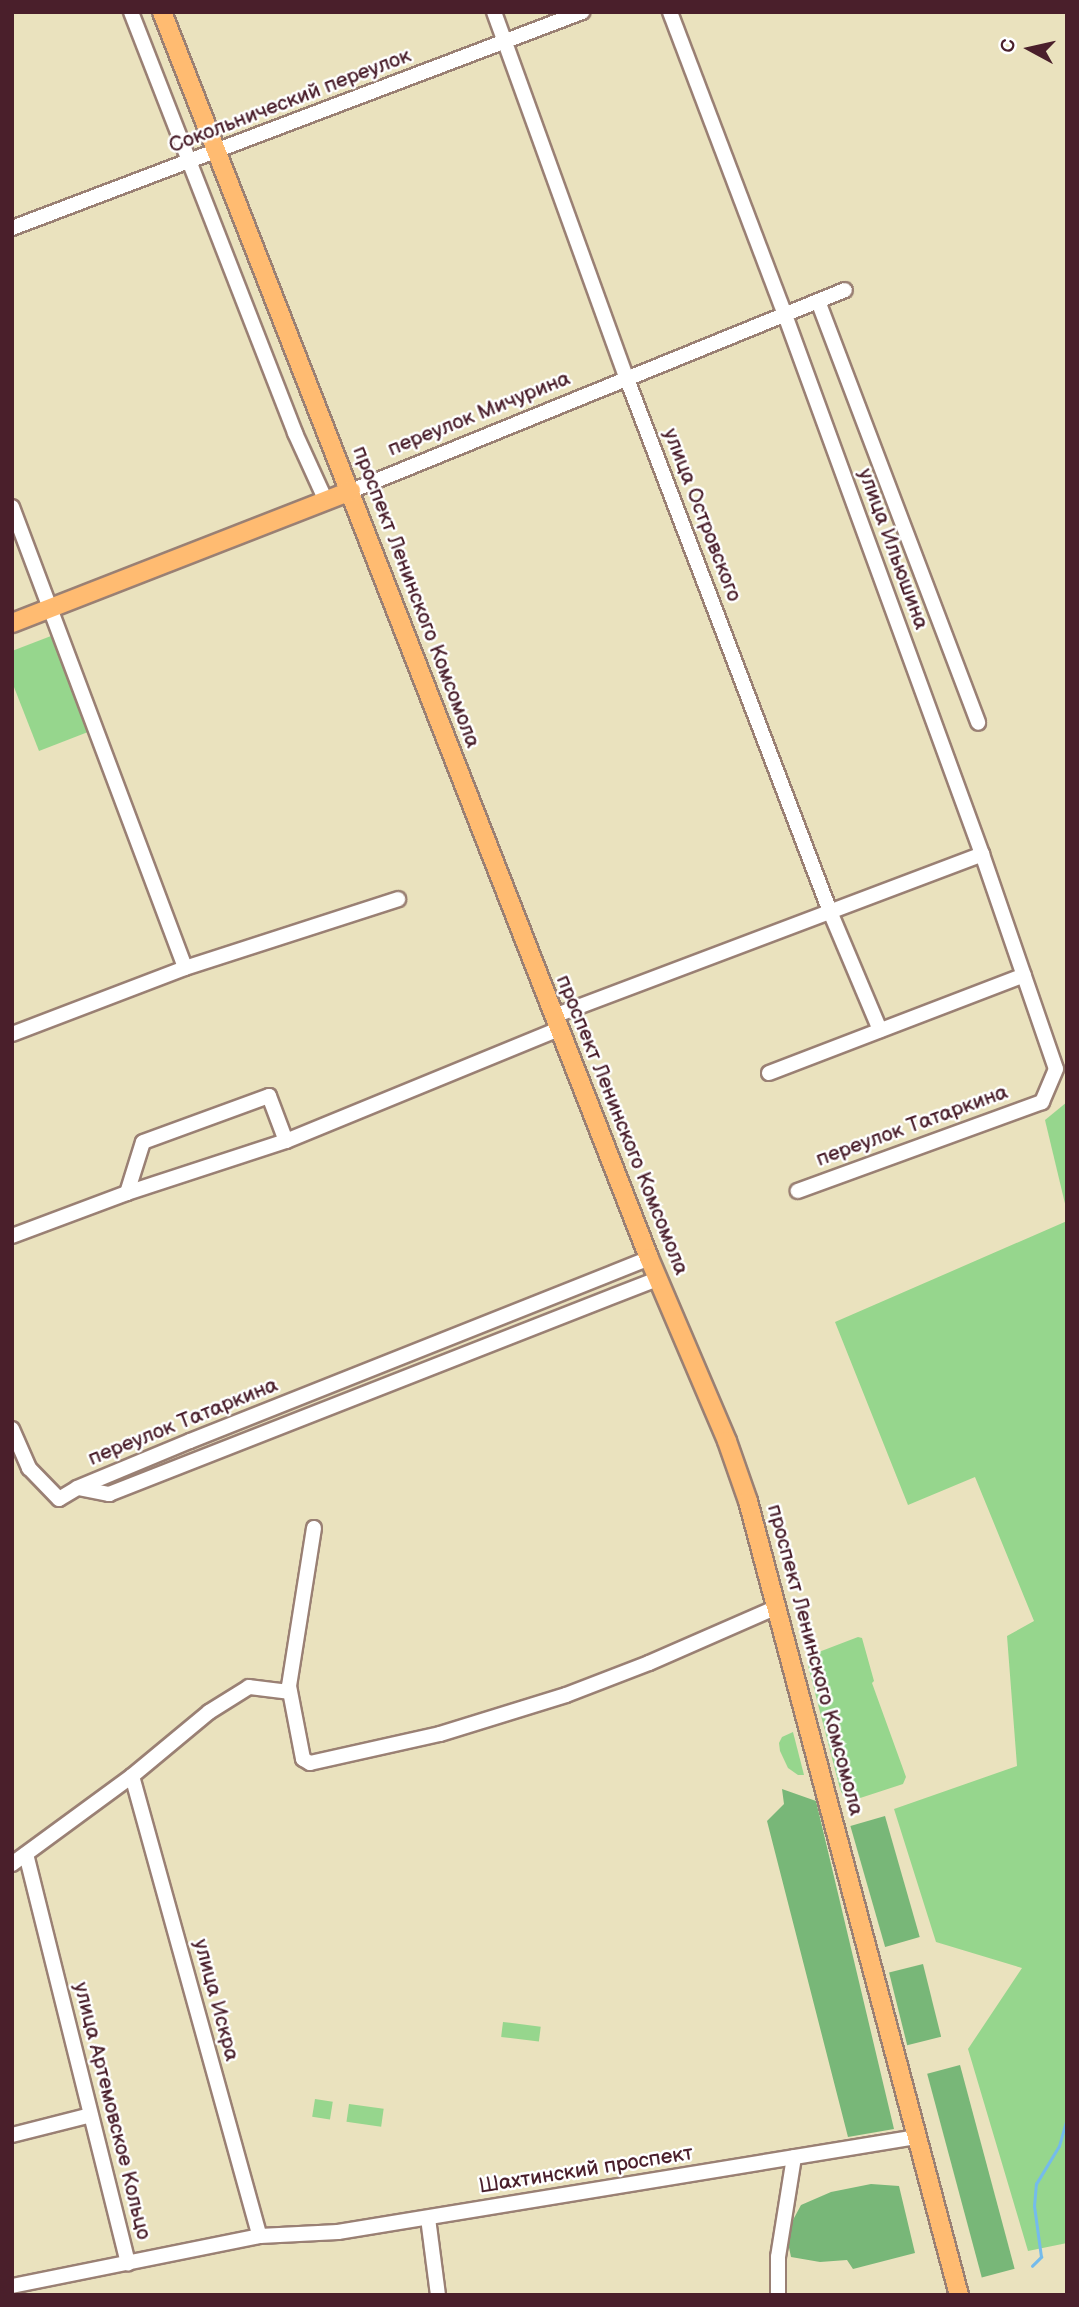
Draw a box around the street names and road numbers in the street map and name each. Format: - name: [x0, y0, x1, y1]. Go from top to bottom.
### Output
- street label: Сокольнический переулок: [165, 43, 415, 159]
- street label: переулок Мичурина: [384, 366, 574, 462]
- street label: улица Островского: [657, 425, 747, 605]
- street label: проспект Ленинского Комсомола: [347, 443, 485, 751]
- street label: улица Ильюшина: [852, 465, 934, 633]
- street label: проспект Ленинского Комсомола: [550, 971, 694, 1279]
- street label: переулок Татаркина: [813, 1080, 1011, 1172]
- street label: переулок Татаркина: [85, 1372, 281, 1472]
- street label: проспект Ленинского Комсомола: [761, 1502, 869, 1818]
- street label: улица Искра: [188, 1936, 244, 2064]
- street label: улица Артемовское Кольцо: [68, 1980, 156, 2242]
- street label: Шахтинский проспект: [477, 2141, 695, 2199]

